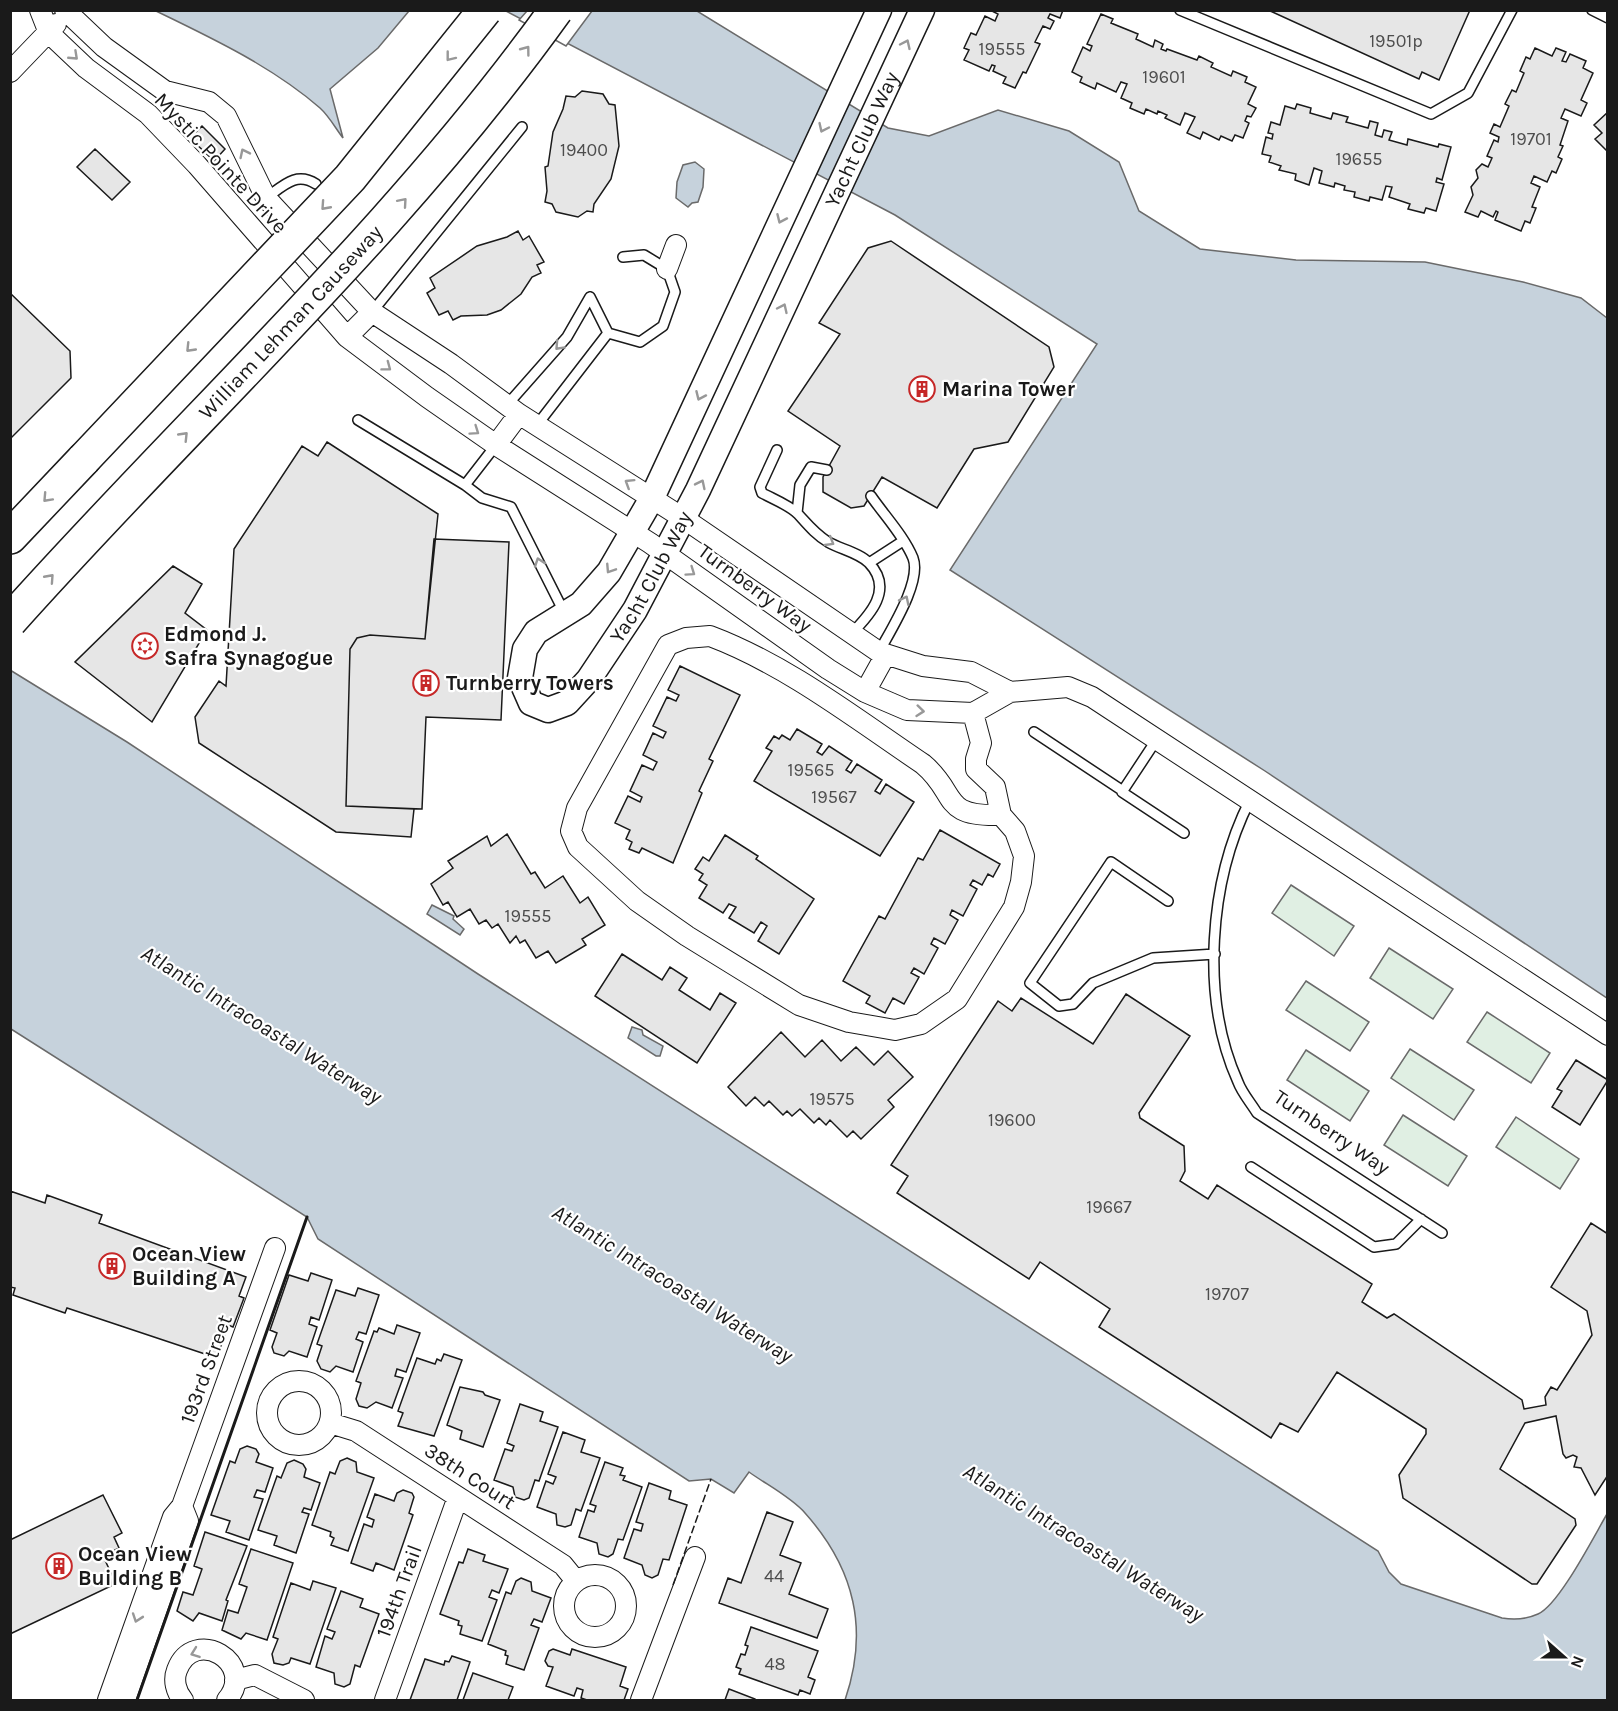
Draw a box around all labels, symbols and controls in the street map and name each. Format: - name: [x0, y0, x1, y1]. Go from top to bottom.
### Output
- house number: 19501p: [1369, 30, 1423, 52]
- house number: 19555: [979, 38, 1025, 60]
- one-way arrow: [898, 39, 910, 50]
- one-way arrow: [519, 46, 530, 57]
- one-way arrow: [67, 49, 78, 60]
- one-way arrow: [446, 50, 457, 61]
- house number: 19601: [1142, 66, 1186, 88]
- street label: Yacht Club Way: [820, 68, 904, 211]
- street label: Mystic Pointe Drive: [150, 88, 292, 238]
- one-way arrow: [818, 122, 830, 133]
- house number: 19701: [1510, 128, 1552, 150]
- house number: 19400: [560, 139, 608, 161]
- house number: 19655: [1335, 148, 1383, 170]
- one-way arrow: [240, 149, 252, 160]
- one-way arrow: [396, 198, 407, 209]
- one-way arrow: [321, 200, 332, 210]
- one-way arrow: [776, 212, 788, 223]
- street label: William Lehman Causeway: [194, 220, 387, 424]
- one-way arrow: [776, 303, 788, 314]
- one-way arrow: [555, 339, 566, 350]
- one-way arrow: [187, 340, 198, 351]
- one-way arrow: [380, 360, 391, 371]
- building icon: Marina Tower: [907, 374, 937, 404]
- place label: Marina Tower: [942, 377, 1076, 401]
- one-way arrow: [696, 390, 708, 401]
- one-way arrow: [468, 423, 479, 434]
- one-way arrow: [177, 433, 188, 443]
- one-way arrow: [625, 479, 635, 491]
- one-way arrow: [693, 480, 705, 491]
- one-way arrow: [43, 491, 54, 501]
- street label: Yacht Club Way: [605, 507, 697, 647]
- one-way arrow: [824, 534, 834, 546]
- street label: Turnberry Way: [693, 539, 817, 637]
- one-way arrow: [534, 557, 546, 568]
- one-way arrow: [606, 563, 618, 573]
- one-way arrow: [684, 564, 695, 575]
- one-way arrow: [43, 574, 54, 584]
- one-way arrow: [898, 596, 910, 607]
- place label: Edmond J. Safra Synagogue: [164, 622, 333, 670]
- synagogue icon: Edmond J. Safra Synagogue: [130, 631, 160, 661]
- building icon: Turnberry Towers: [411, 668, 441, 698]
- place label: Turnberry Towers: [446, 671, 614, 695]
- one-way arrow: [916, 704, 925, 717]
- house number: 19565: [787, 759, 835, 781]
- house number: 19567: [811, 786, 857, 808]
- house number: 19555: [505, 905, 551, 927]
- water label: Atlantic Intracoastal Waterway: [136, 940, 388, 1110]
- street label: Turnberry Way: [1269, 1084, 1395, 1180]
- house number: 19575: [809, 1088, 855, 1110]
- house number: 19600: [988, 1109, 1036, 1131]
- house number: 19667: [1086, 1196, 1132, 1218]
- water label: Atlantic Intracoastal Waterway: [547, 1199, 799, 1369]
- place label: Ocean View Building A: [132, 1242, 246, 1290]
- building icon: Ocean View Building A: [97, 1251, 127, 1281]
- house number: 19707: [1205, 1283, 1250, 1305]
- street label: 193rd Street: [175, 1311, 237, 1427]
- street label: 38th Court: [420, 1438, 520, 1514]
- water label: Atlantic Intracoastal Waterway: [958, 1458, 1210, 1628]
- street label: 194th Trail: [371, 1541, 427, 1641]
- place label: Ocean View Building B: [78, 1542, 192, 1590]
- building icon: Ocean View Building B: [44, 1551, 74, 1581]
- house number: 44: [764, 1565, 784, 1587]
- one-way arrow: [132, 1612, 145, 1623]
- north arrow: [1534, 1627, 1594, 1687]
- one-way arrow: [191, 1646, 201, 1659]
- house number: 48: [764, 1653, 786, 1675]
- text: N: [1567, 1653, 1588, 1671]

